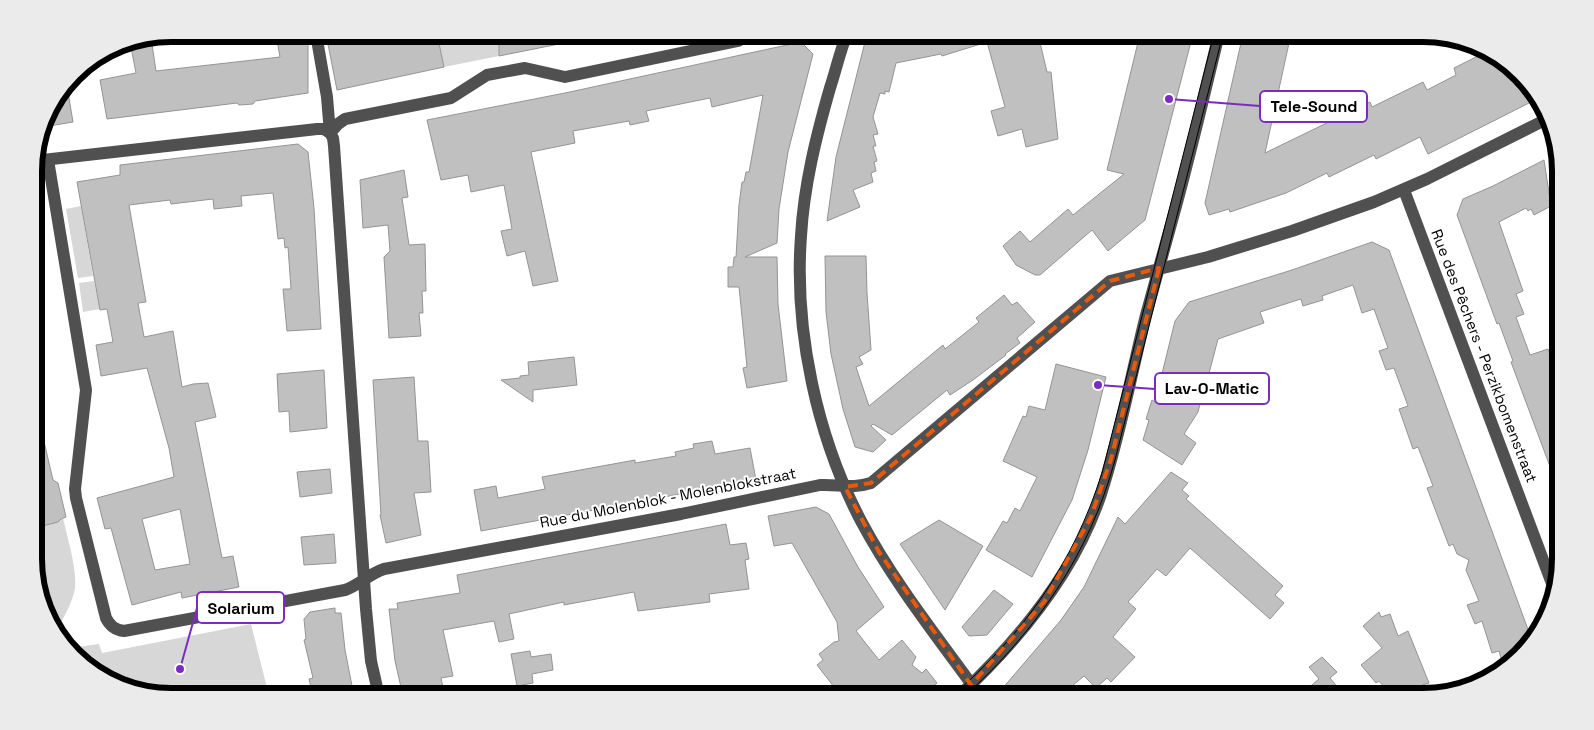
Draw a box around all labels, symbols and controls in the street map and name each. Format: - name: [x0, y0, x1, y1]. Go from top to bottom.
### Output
- callout: Tele-Sound: [1260, 91, 1367, 122]
- text: Tele-Sound: [1271, 96, 1357, 117]
- street label: Rue des Pêchers - Perzikbomenstraat: [1427, 226, 1542, 485]
- callout: Lav-O-Matic: [1155, 373, 1269, 404]
- text: Lav-O-Matic: [1165, 378, 1259, 399]
- street label: Rue du Molenblok - Molenblokstraat: [538, 463, 798, 532]
- callout: Solarium: [197, 592, 284, 623]
- text: Solarium: [207, 598, 275, 619]

